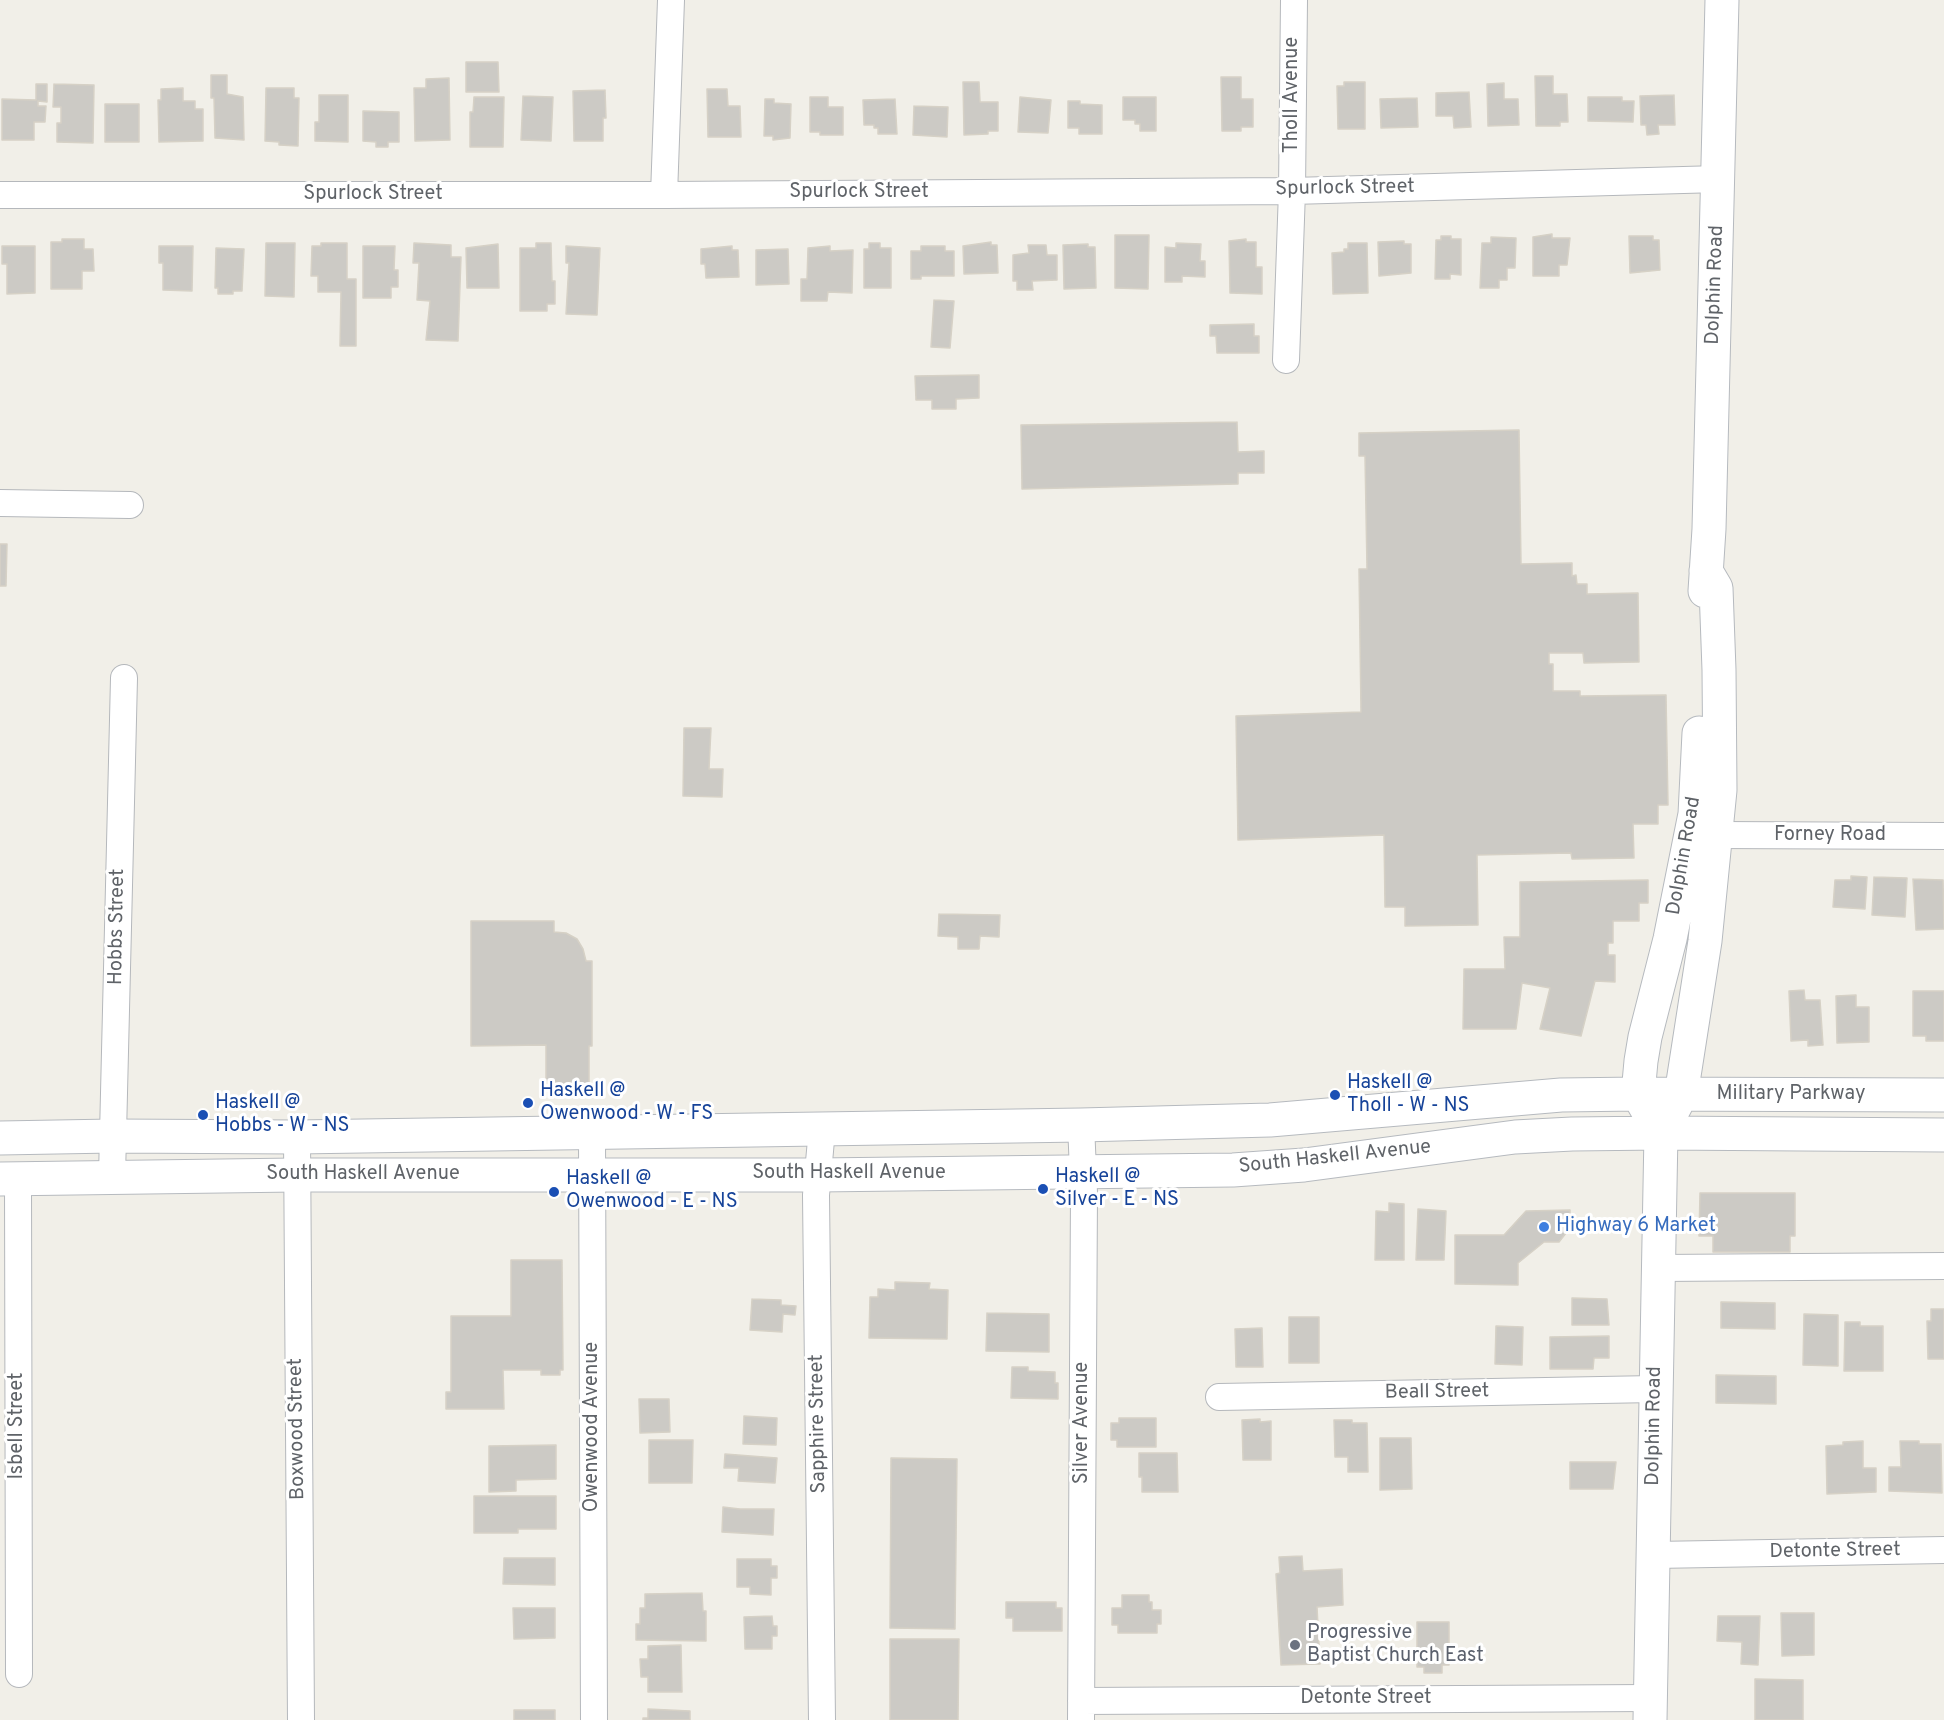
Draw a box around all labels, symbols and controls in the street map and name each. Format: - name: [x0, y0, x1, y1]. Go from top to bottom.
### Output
- street label: Tholl Avenue: [1281, 37, 1305, 153]
- street label: Spurlock Street: [1275, 176, 1415, 202]
- street label: Spurlock Street: [789, 181, 929, 205]
- street label: Spurlock Street: [303, 183, 443, 207]
- street label: Dolphin Road: [1702, 225, 1730, 345]
- street label: Dolphin Road: [1663, 795, 1707, 917]
- street label: Forney Road: [1774, 824, 1886, 848]
- street label: Hobbs Street: [105, 868, 131, 986]
- place label: Haskell @ Tholl - W - NS: [1347, 1072, 1470, 1119]
- place label: Haskell @ Owenwood - W - FS: [540, 1080, 713, 1127]
- street label: Military Parkway: [1717, 1083, 1865, 1107]
- marker: Haskell @ Tholl - W - NS: [1328, 1088, 1342, 1102]
- place label: Haskell @ Hobbs - W - NS: [215, 1092, 350, 1139]
- marker: Haskell @ Owenwood - W - FS: [521, 1096, 535, 1110]
- marker: Haskell @ Hobbs - W - NS: [196, 1108, 210, 1122]
- street label: South Haskell Avenue: [1238, 1136, 1432, 1180]
- street label: South Haskell Avenue: [752, 1162, 946, 1186]
- street label: South Haskell Avenue: [266, 1163, 460, 1187]
- place label: Haskell @ Silver - E - NS: [1055, 1166, 1179, 1213]
- place label: Haskell @ Owenwood - E - NS: [566, 1168, 738, 1215]
- marker: Haskell @ Silver - E - NS: [1036, 1182, 1050, 1196]
- marker: Haskell @ Owenwood - E - NS: [547, 1185, 561, 1199]
- place label: Highway 6 Market: [1556, 1215, 1716, 1239]
- marker: Highway 6 Market: [1537, 1220, 1551, 1234]
- street label: Owenwood Avenue: [581, 1342, 605, 1512]
- street label: Sapphire Street: [806, 1354, 832, 1494]
- street label: Boxwood Street: [285, 1358, 311, 1500]
- street label: Silver Avenue: [1071, 1362, 1095, 1484]
- street label: Dolphin Road: [1642, 1366, 1668, 1486]
- street label: Isbell Street: [6, 1372, 30, 1480]
- street label: Beall Street: [1384, 1380, 1490, 1406]
- street label: Detonte Street: [1769, 1539, 1901, 1565]
- place label: Progressive Baptist Church East: [1307, 1622, 1484, 1669]
- marker: Progressive Baptist Church East: [1288, 1638, 1302, 1652]
- street label: Detonte Street: [1300, 1687, 1432, 1711]

